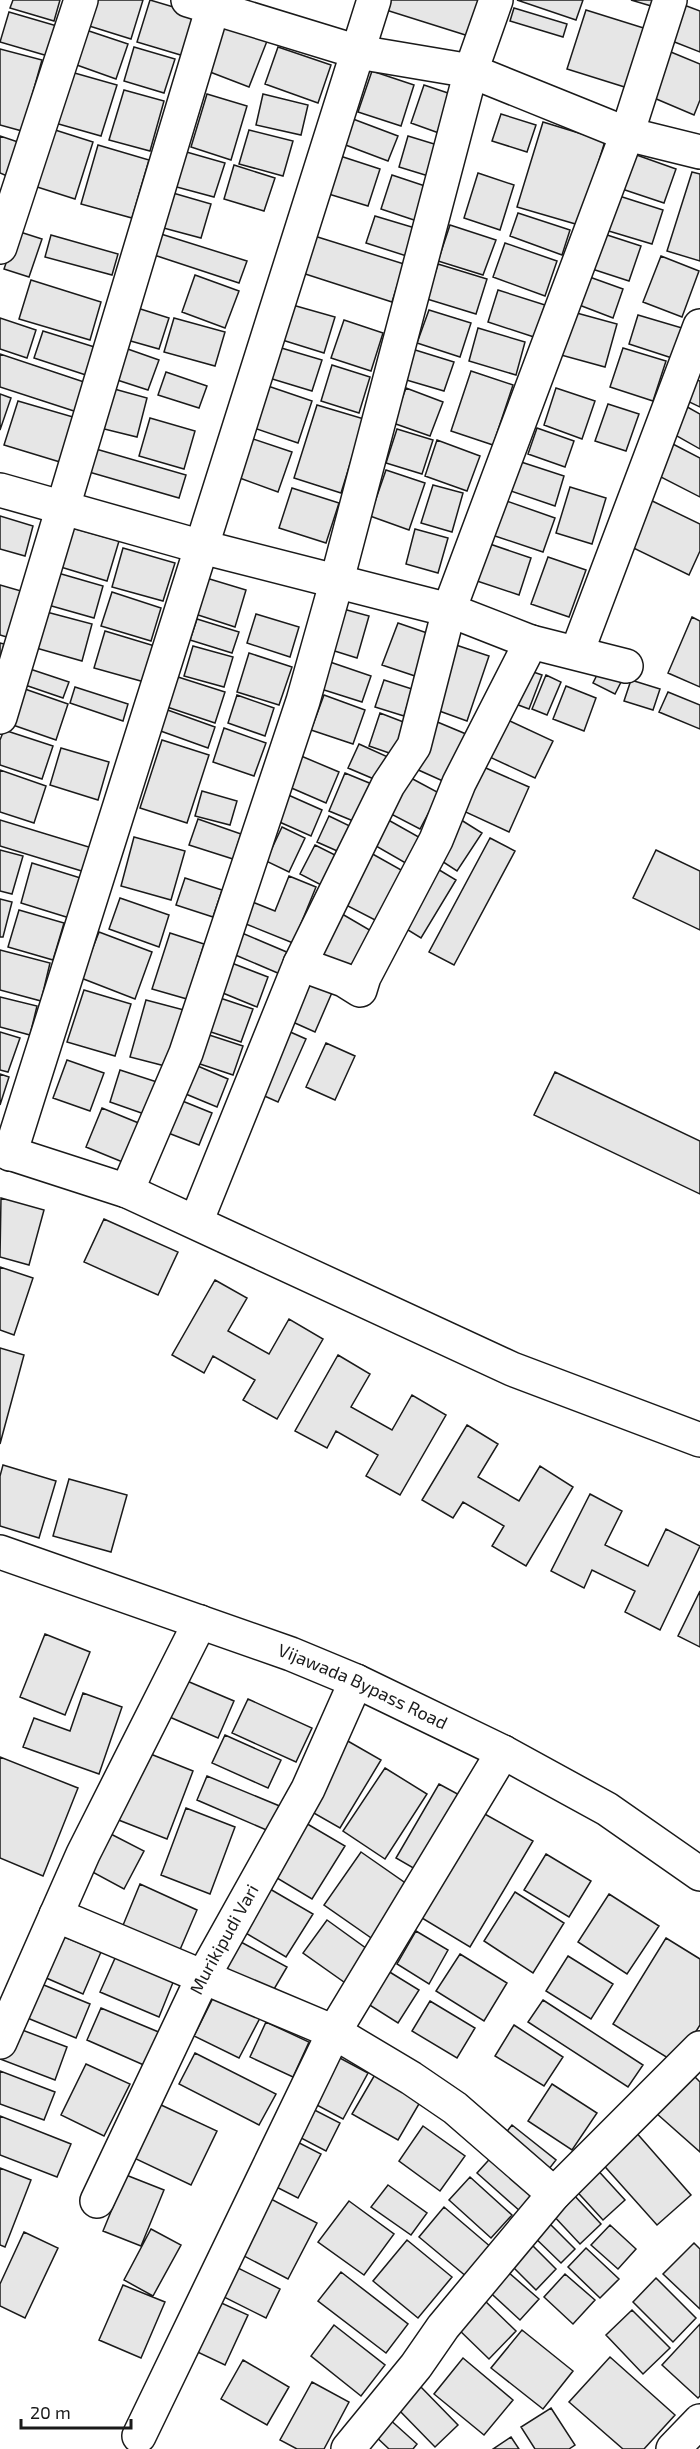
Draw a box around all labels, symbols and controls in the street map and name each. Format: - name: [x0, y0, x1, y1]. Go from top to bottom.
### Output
- street label: Vijawada Bypass Road: [275, 1638, 451, 1734]
- street label: Murikipudi Vari: [184, 1880, 263, 1998]
- scale bar: [21, 2392, 130, 2430]
- text: 20 m: [30, 2401, 71, 2423]

